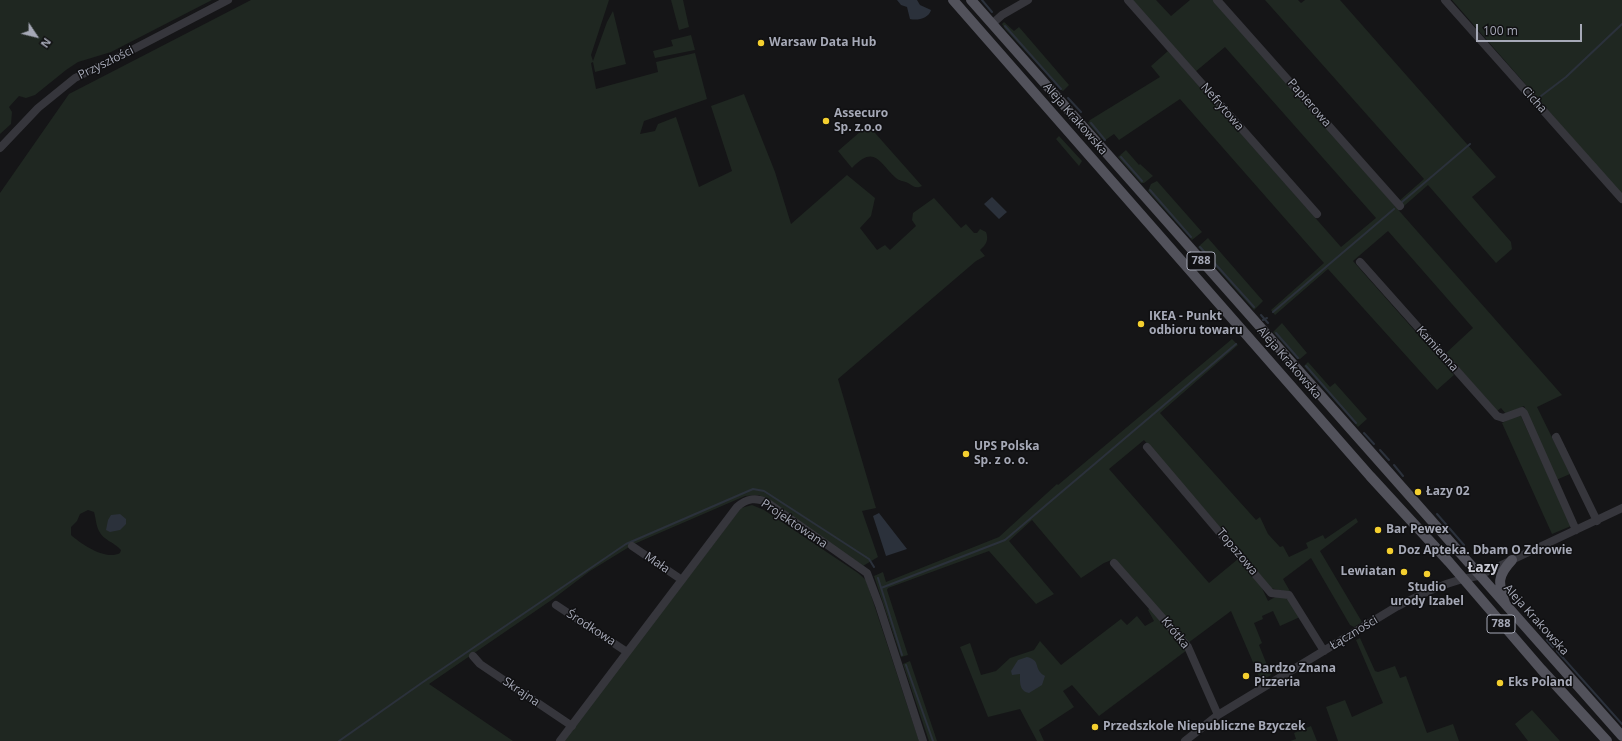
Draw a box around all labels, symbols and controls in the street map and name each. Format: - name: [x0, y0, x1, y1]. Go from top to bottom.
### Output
- north arrow: [16, 16, 56, 56]
- scale bar: [1478, 16, 1584, 42]
- text: 100 m: [1483, 22, 1518, 39]
- text: N: [38, 35, 55, 51]
- place label: Warsaw Data Hub: [769, 36, 876, 50]
- marker: Warsaw Data Hub: [756, 38, 766, 48]
- street label: Przyszłości: [76, 43, 136, 83]
- street label: Papierowa: [1284, 76, 1334, 130]
- street label: Aleja Krakowska: [1040, 80, 1110, 158]
- street label: Nefrytowa: [1197, 80, 1247, 134]
- street label: Cicha: [1518, 84, 1550, 116]
- place label: Assecuro Sp. z.o.o: [834, 107, 888, 135]
- marker: Assecuro Sp. z.o.o: [821, 116, 831, 126]
- road number: 788: [1187, 252, 1215, 270]
- place label: IKEA - Punkt odbioru towaru: [1149, 310, 1243, 338]
- marker: IKEA - Punkt odbioru towaru: [1136, 319, 1146, 329]
- street label: Kamienna: [1413, 323, 1461, 375]
- street label: Aleja Krakowska: [1254, 324, 1324, 402]
- place label: UPS Polska Sp. z o. o.: [974, 440, 1040, 468]
- marker: UPS Polska Sp. z o. o.: [961, 449, 971, 459]
- place label: Łazy 02: [1426, 485, 1470, 499]
- marker: Łazy 02: [1413, 487, 1423, 497]
- street label: Projektowana: [758, 497, 830, 551]
- place label: Bar Pewex: [1386, 523, 1449, 537]
- marker: Bar Pewex: [1373, 525, 1383, 535]
- street label: Topazowa: [1213, 526, 1261, 578]
- place label: Doz Apteka. Dbam O Zdrowie: [1398, 544, 1572, 558]
- marker: Doz Apteka. Dbam O Zdrowie: [1385, 546, 1395, 556]
- street label: Mała: [642, 549, 672, 577]
- district label: Łazy: [1467, 560, 1499, 576]
- place label: Lewiatan: [1341, 565, 1396, 579]
- marker: Lewiatan: [1399, 567, 1409, 577]
- marker: Studio urody Izabel: [1422, 569, 1432, 579]
- place label: Studio urody Izabel: [1390, 581, 1464, 609]
- street label: Aleja Krakowska: [1500, 582, 1572, 658]
- street label: Środkowa: [564, 607, 618, 649]
- street label: Łączności: [1327, 613, 1381, 653]
- street label: Krótka: [1158, 614, 1192, 652]
- road number: 788: [1487, 615, 1515, 633]
- place label: Bardzo Znana Pizzeria: [1254, 662, 1336, 690]
- marker: Bardzo Znana Pizzeria: [1241, 671, 1251, 681]
- street label: Skrajna: [500, 674, 542, 710]
- place label: Eks Poland: [1508, 676, 1573, 690]
- marker: Eks Poland: [1495, 678, 1505, 688]
- place label: Przedszkole Niepubliczne Bzyczek: [1103, 720, 1305, 734]
- marker: Przedszkole Niepubliczne Bzyczek: [1090, 722, 1100, 732]

